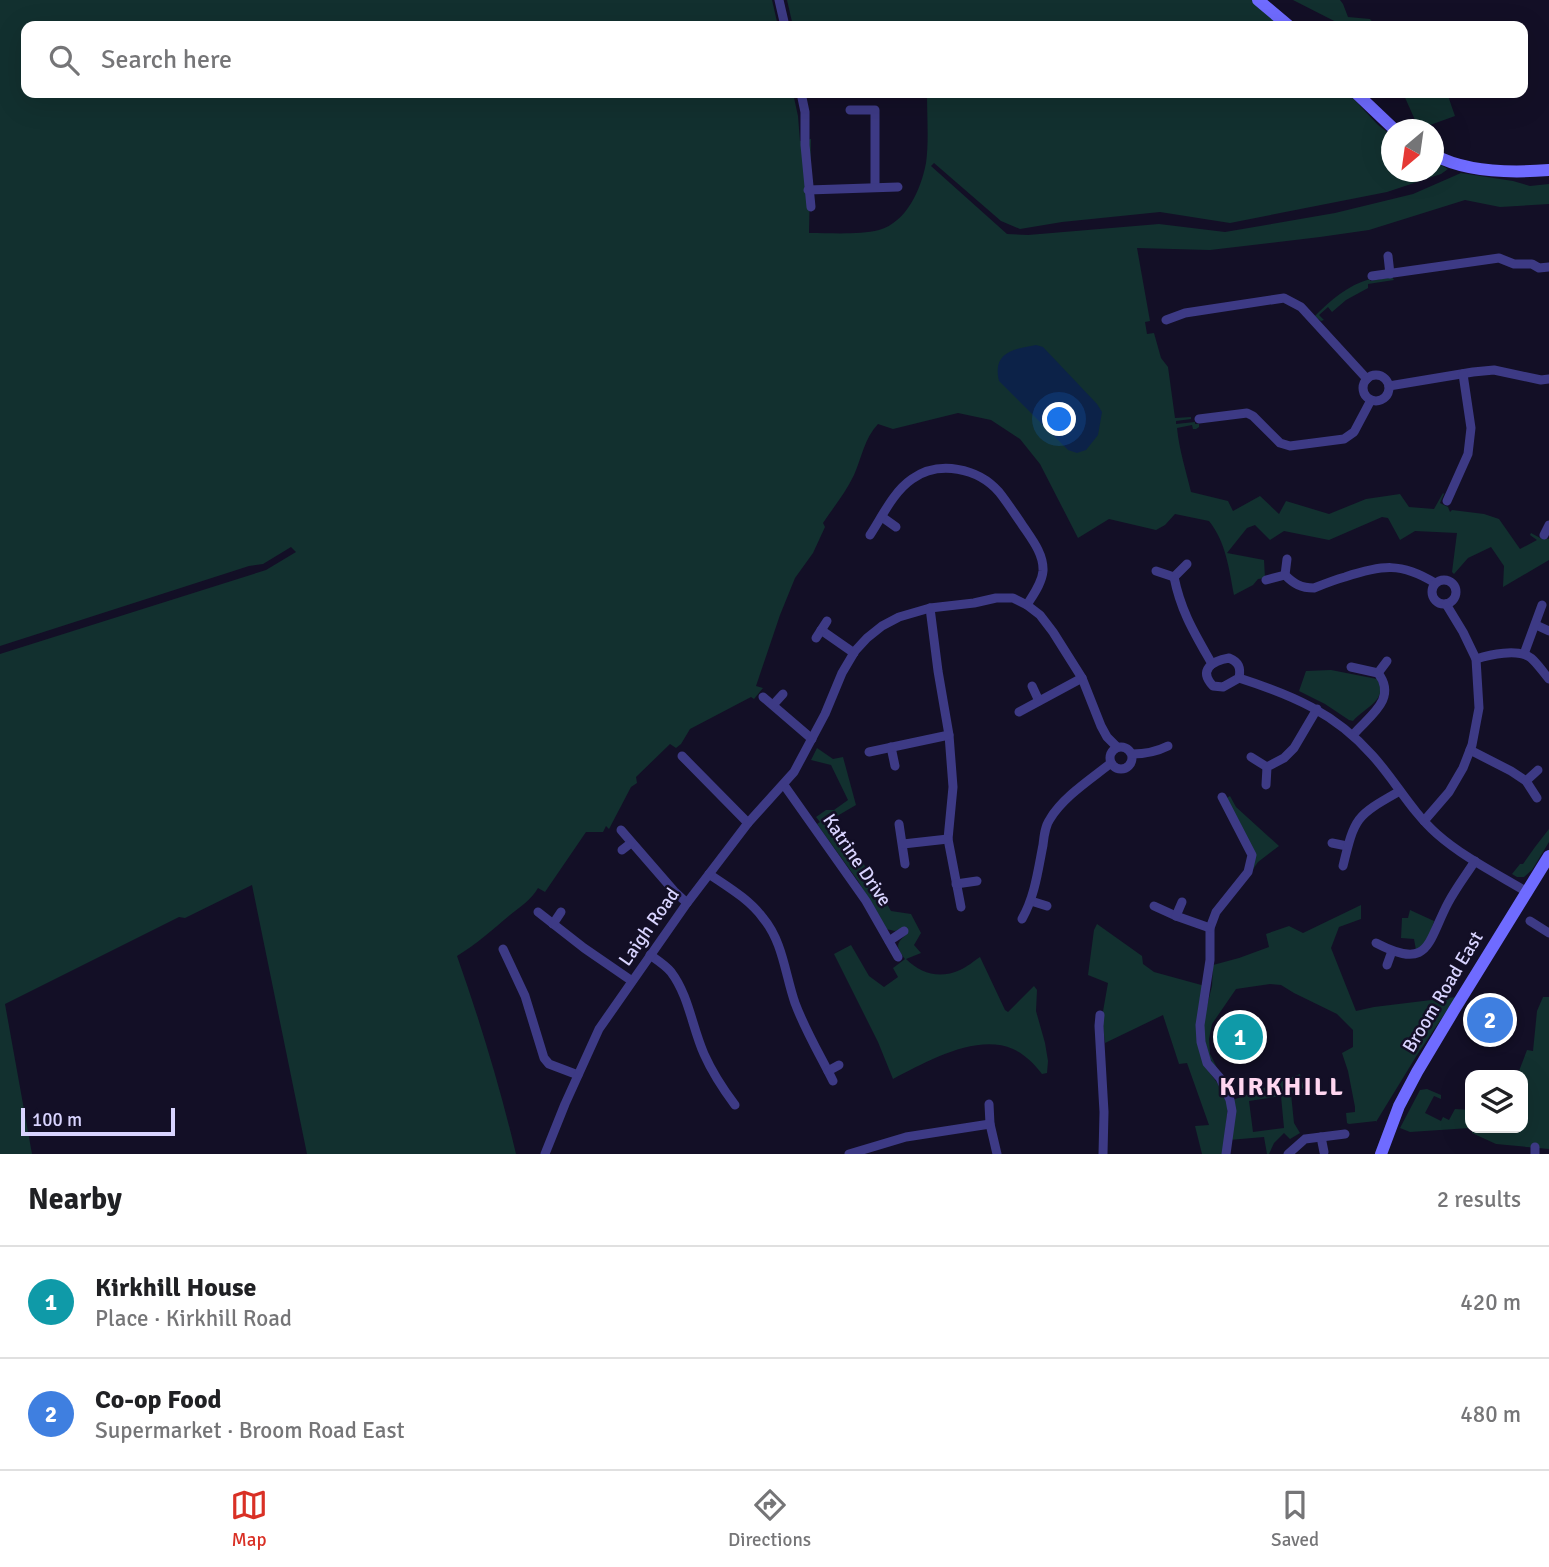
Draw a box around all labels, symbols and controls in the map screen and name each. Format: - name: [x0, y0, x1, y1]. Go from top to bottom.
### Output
- search box: [21, 21, 1528, 98]
- icon: search: [45, 41, 83, 79]
- text: Search here: [101, 44, 232, 76]
- north arrow: [1381, 119, 1444, 182]
- your location: [1042, 402, 1076, 436]
- street label: Katrine Drive: [817, 809, 897, 911]
- street label: Laigh Road: [613, 883, 685, 971]
- street label: Broom Road East: [1397, 927, 1489, 1057]
- pin: 2: [1467, 994, 1513, 1046]
- pin: 1: [1217, 1011, 1263, 1063]
- map controls: [1465, 1070, 1528, 1133]
- button: layers: [1465, 1070, 1528, 1133]
- district label: KIRKHILL: [1219, 1071, 1345, 1103]
- scale bar: [21, 1105, 175, 1137]
- text: 100 m: [32, 1108, 82, 1132]
- text: Nearby: [28, 1181, 122, 1218]
- text: 2 results: [1437, 1185, 1521, 1214]
- text: Kirkhill House: [95, 1272, 257, 1304]
- text: 1: [45, 1288, 57, 1317]
- text: 420 m: [1460, 1288, 1521, 1317]
- text: Place · Kirkhill Road: [95, 1304, 292, 1333]
- text: Co-op Food: [95, 1384, 222, 1416]
- text: 2: [45, 1400, 57, 1429]
- text: 480 m: [1460, 1400, 1521, 1429]
- text: Supermarket · Broom Road East: [95, 1416, 405, 1445]
- tab: Map: [230, 1486, 268, 1552]
- tab: Directions: [728, 1486, 811, 1552]
- tab: Saved: [1271, 1486, 1319, 1552]

